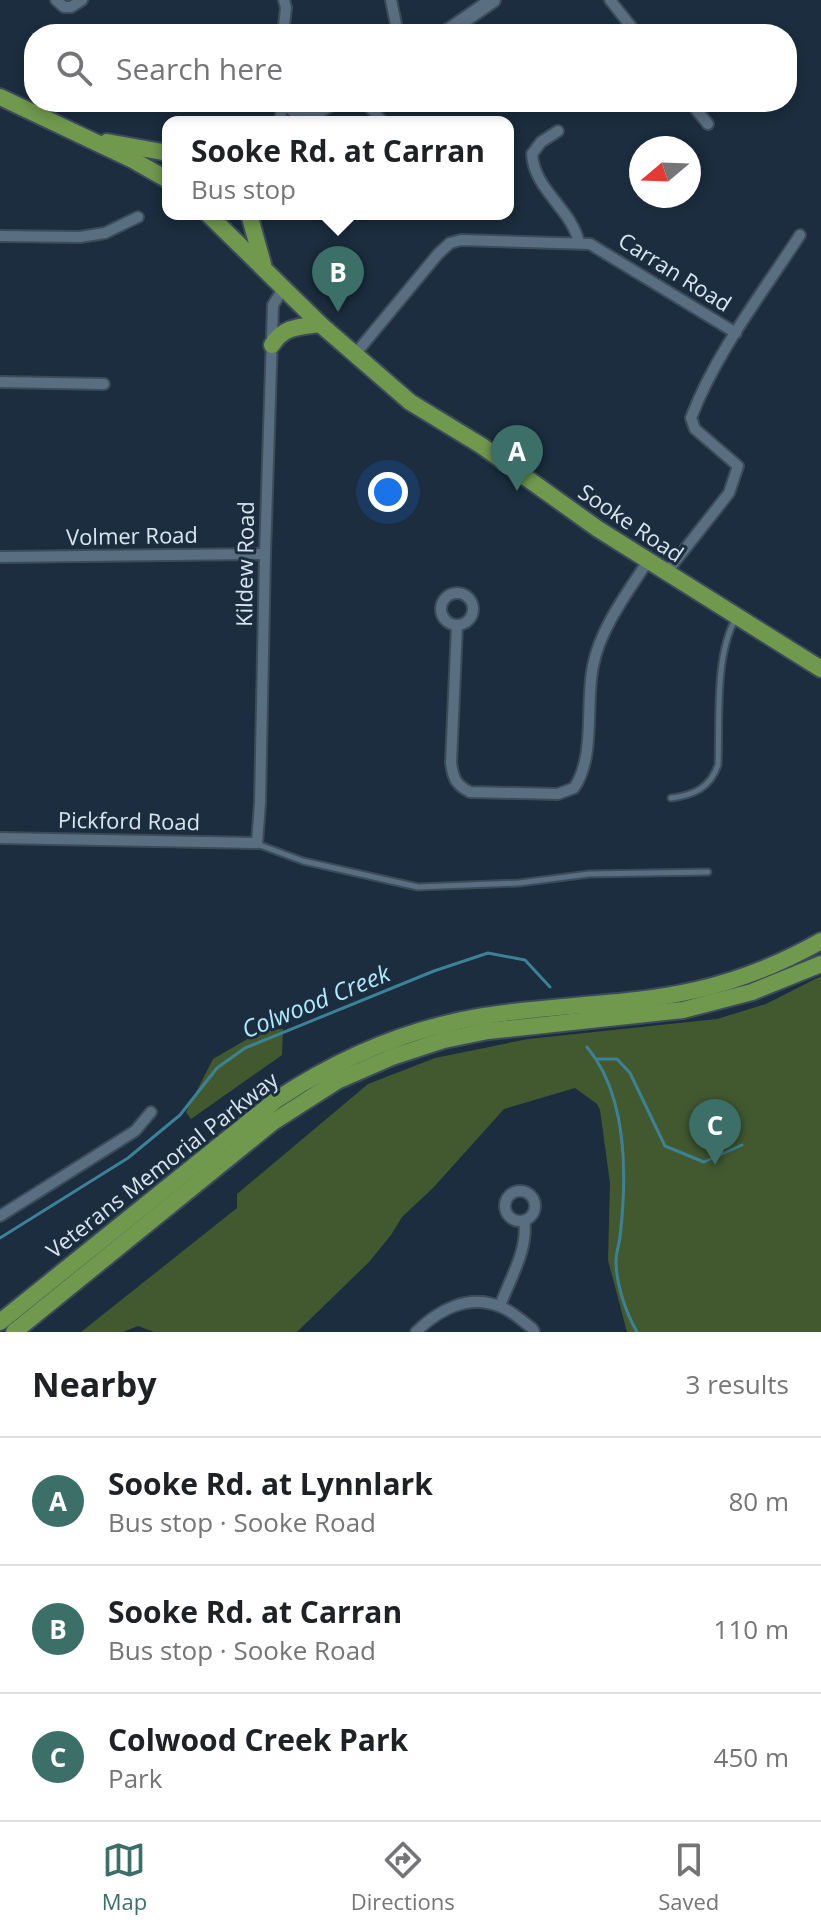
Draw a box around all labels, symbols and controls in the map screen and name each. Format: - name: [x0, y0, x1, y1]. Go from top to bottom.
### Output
- search box: [24, 24, 797, 112]
- icon: search: [52, 46, 96, 90]
- text: Search here: [116, 48, 283, 89]
- popup: [162, 116, 514, 220]
- text: Sooke Rd. at Carran: [191, 130, 485, 171]
- north arrow: [629, 136, 701, 208]
- text: Bus stop: [191, 171, 296, 207]
- street label: Carran Road: [613, 225, 738, 318]
- pin: B: [312, 246, 364, 312]
- pin: A: [491, 425, 543, 491]
- your location: [368, 472, 408, 512]
- street label: Sooke Road: [573, 476, 690, 568]
- street label: Kildew Road: [228, 501, 260, 627]
- street label: Volmer Road: [66, 519, 198, 551]
- street label: Pickford Road: [58, 804, 200, 836]
- water label: Colwood Creek: [236, 955, 396, 1045]
- street label: Veterans Memorial Parkway: [39, 1064, 284, 1264]
- pin: C: [689, 1099, 741, 1165]
- text: Nearby: [32, 1361, 157, 1407]
- text: 3 results: [686, 1366, 789, 1402]
- text: Sooke Rd. at Lynnlark: [108, 1463, 433, 1504]
- text: A: [49, 1483, 67, 1519]
- text: 80 m: [728, 1483, 789, 1519]
- text: Bus stop · Sooke Road: [108, 1504, 376, 1540]
- text: Sooke Rd. at Carran: [108, 1591, 402, 1632]
- text: B: [49, 1611, 67, 1647]
- text: 110 m: [714, 1611, 789, 1647]
- text: Bus stop · Sooke Road: [108, 1632, 376, 1668]
- text: Colwood Creek Park: [108, 1719, 408, 1760]
- text: C: [50, 1739, 66, 1775]
- text: 450 m: [714, 1739, 789, 1775]
- text: Park: [108, 1760, 162, 1796]
- tab: Map: [102, 1838, 147, 1916]
- tab: Directions: [351, 1838, 455, 1916]
- tab: Saved: [658, 1838, 719, 1916]

